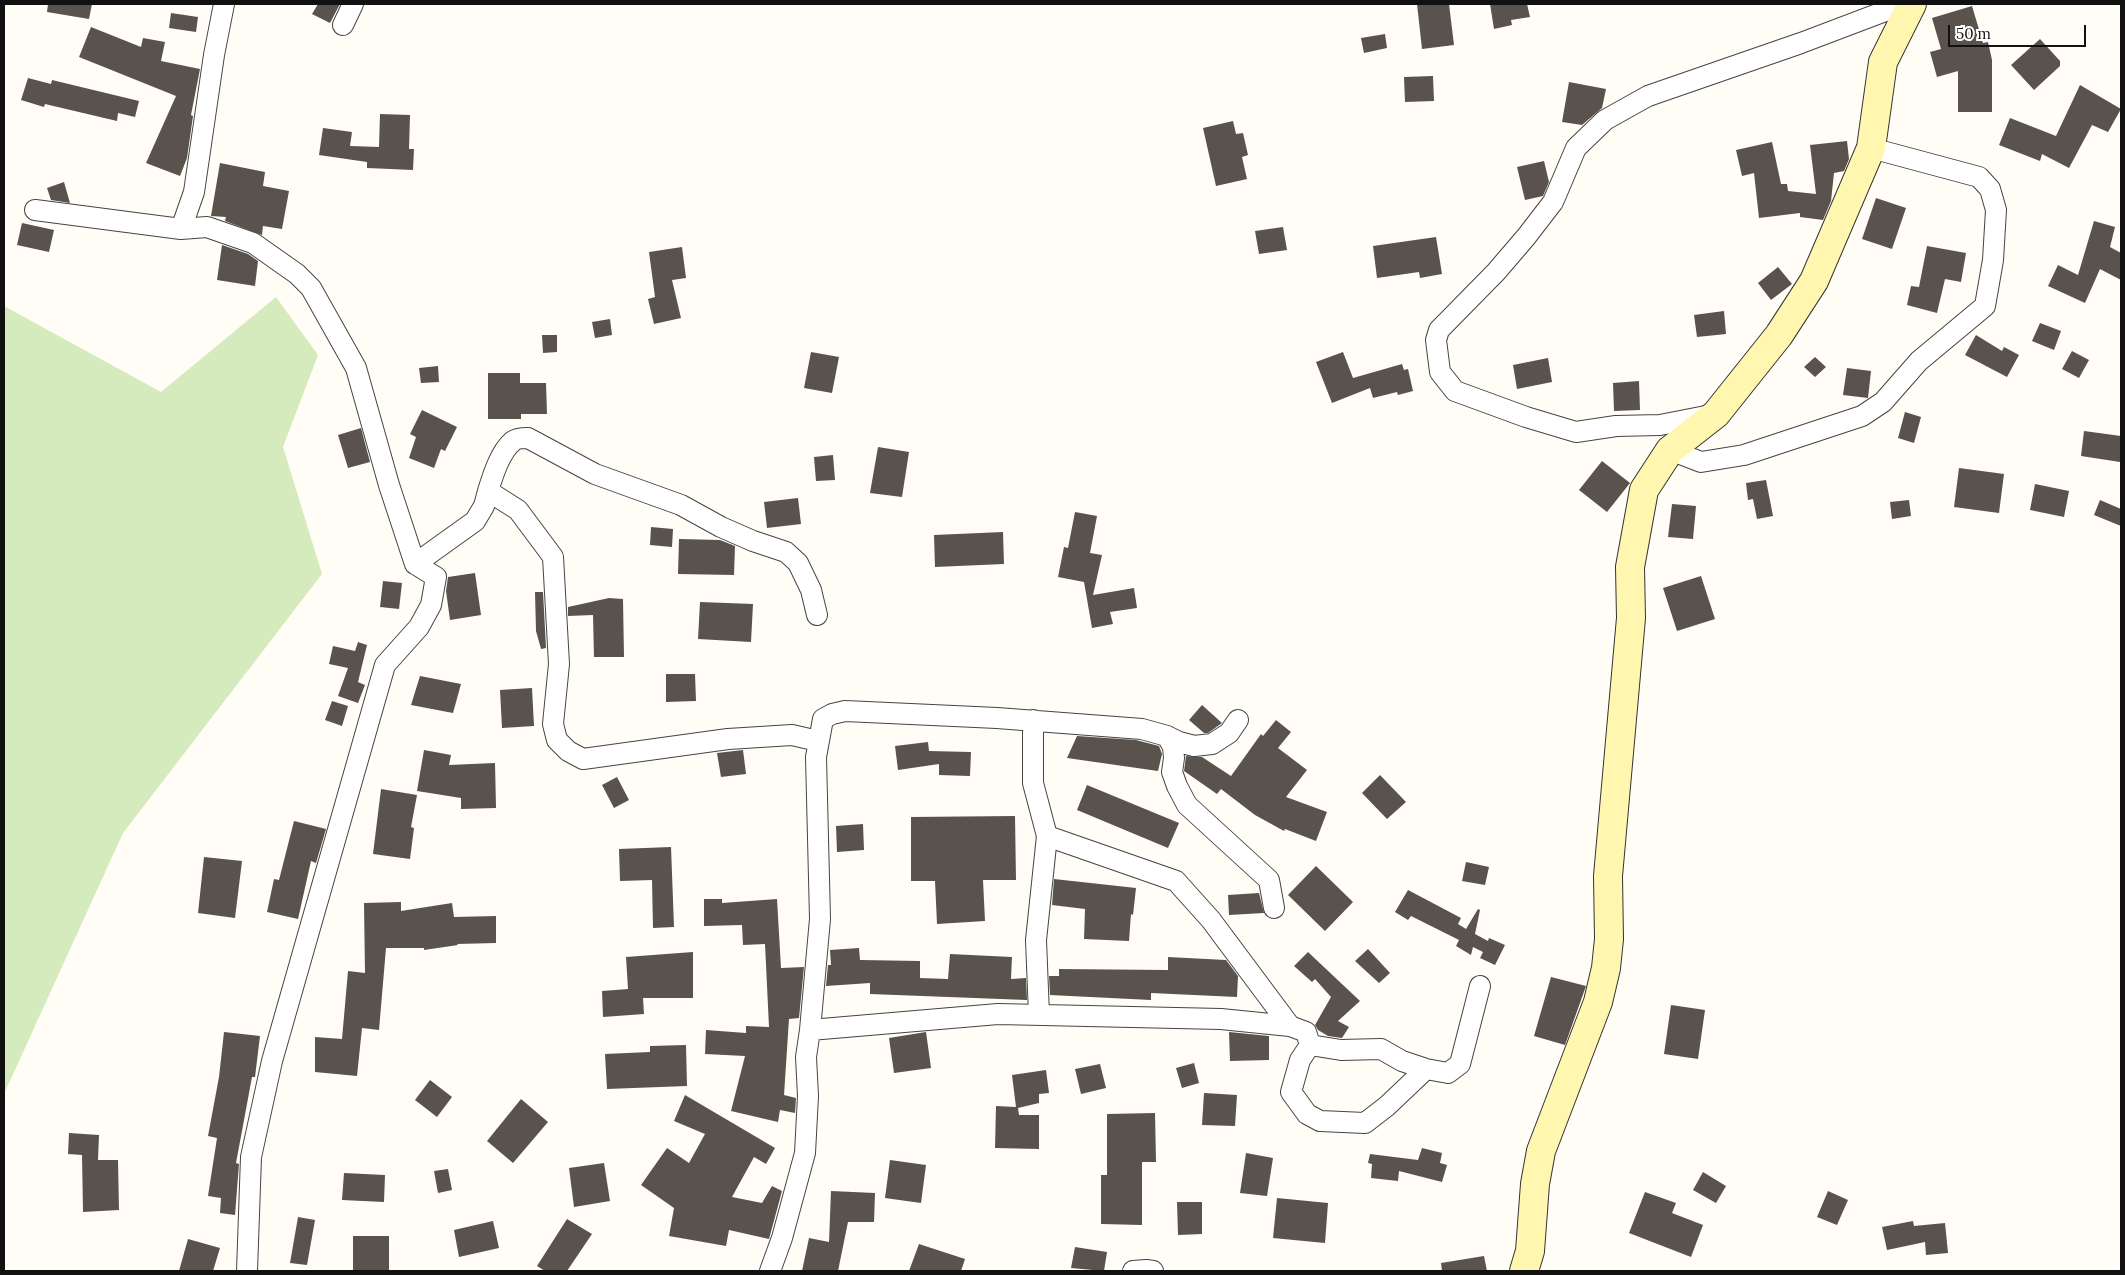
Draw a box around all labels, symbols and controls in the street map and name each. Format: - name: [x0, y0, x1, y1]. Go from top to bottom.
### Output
- scale bar: [1950, 15, 2088, 47]
- text: 50 m: [1956, 24, 1991, 43]

